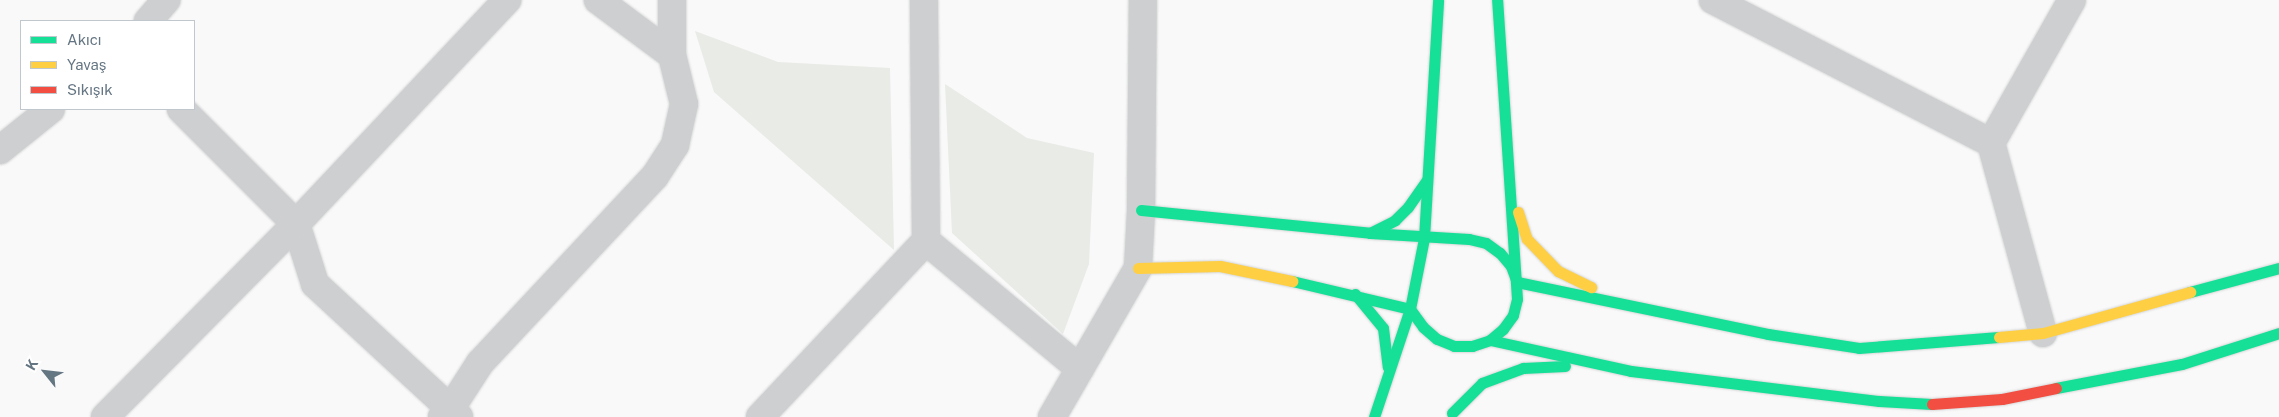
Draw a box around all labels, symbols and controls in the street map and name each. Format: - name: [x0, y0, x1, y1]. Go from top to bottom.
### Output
- legend: [20, 20, 195, 110]
- text: Akıcı: [67, 31, 101, 48]
- text: Yavaş: [67, 56, 106, 73]
- text: Sıkışık: [67, 81, 113, 98]
- north arrow: [20, 347, 70, 397]
- text: K: [22, 356, 41, 373]

